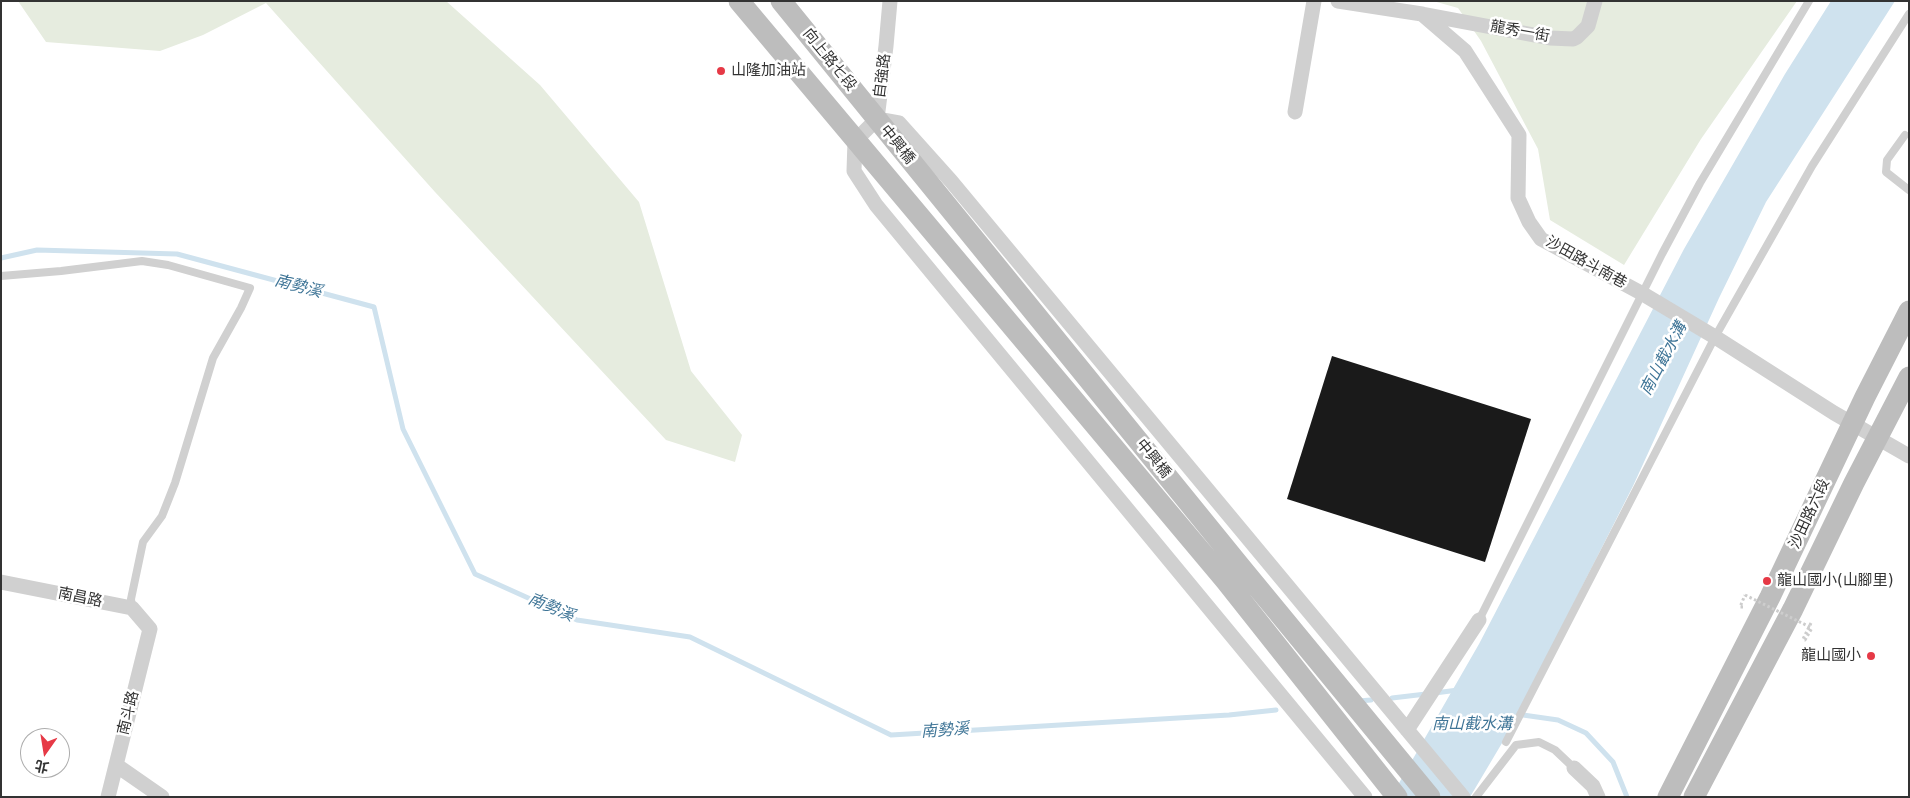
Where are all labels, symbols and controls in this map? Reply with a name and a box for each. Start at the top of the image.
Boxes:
street label: 龍秀一街 [1489,18,1551,46]
street label: 向上路七段 [798,25,860,95]
street label: 自強路 [871,53,895,99]
place label: 山隆加油站 [731,62,806,80]
marker: 山隆加油站 [715,65,727,77]
street label: 中興橋 [876,122,918,168]
street label: 沙田路斗南巷 [1542,233,1630,293]
water label: 南勢溪 [272,272,324,302]
water label: 南山截水溝 [1637,319,1691,399]
street label: 中興橋 [1132,436,1174,482]
street label: 沙田路六段 [1786,476,1834,552]
place label: 龍山國小(山腳里) [1777,572,1894,590]
marker: 龍山國小(山腳里) [1761,575,1773,587]
street label: 南昌路 [56,585,104,611]
water label: 南勢溪 [525,590,577,626]
place label: 龍山國小 [1801,647,1861,665]
marker: 龍山國小 [1865,650,1877,662]
street label: 南斗路 [115,689,143,737]
water label: 南山截水溝 [1432,715,1512,735]
water label: 南勢溪 [920,720,970,742]
north arrow [20,728,70,778]
text: 北 [33,757,50,776]

